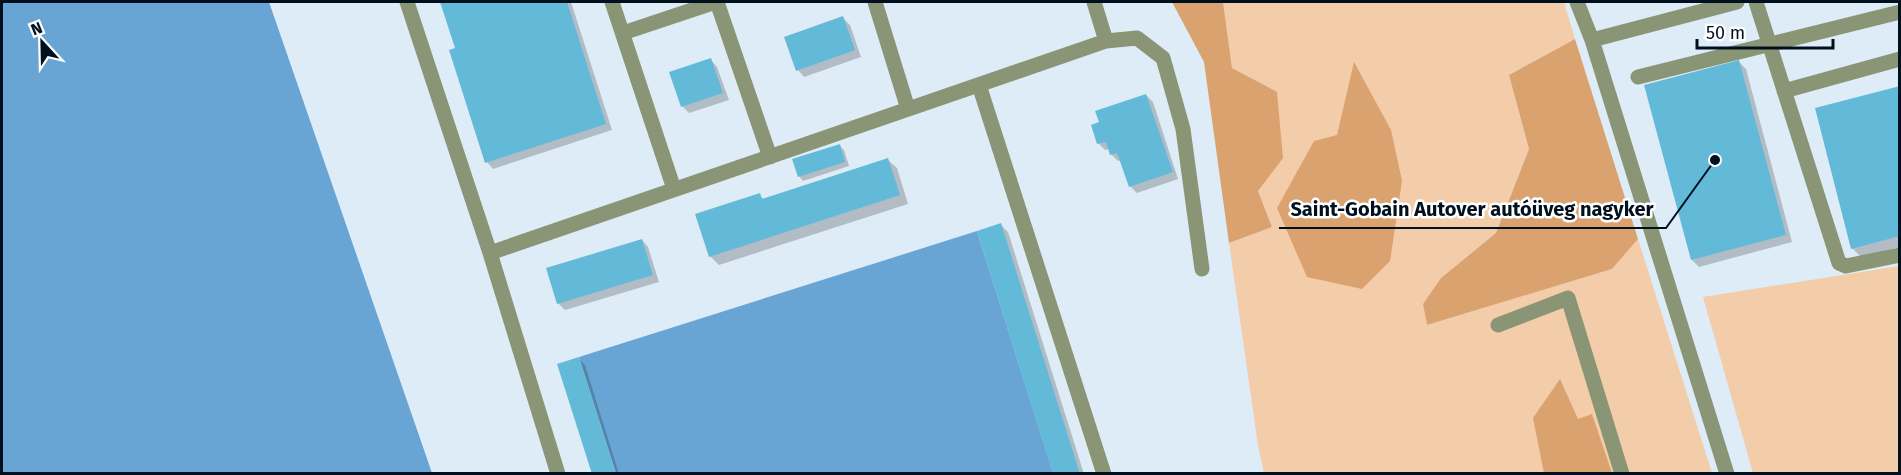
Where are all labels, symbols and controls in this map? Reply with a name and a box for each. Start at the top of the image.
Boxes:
north arrow [12,12,72,72]
scale bar [1697,12,1834,50]
text: N [28,18,45,39]
text: 50 m [1706,22,1745,44]
callout: Saint-Gobain Autover autóüveg nagyker [1279,190,1666,228]
text: Saint-Gobain Autover autóüveg nagyker [1290,197,1655,221]

